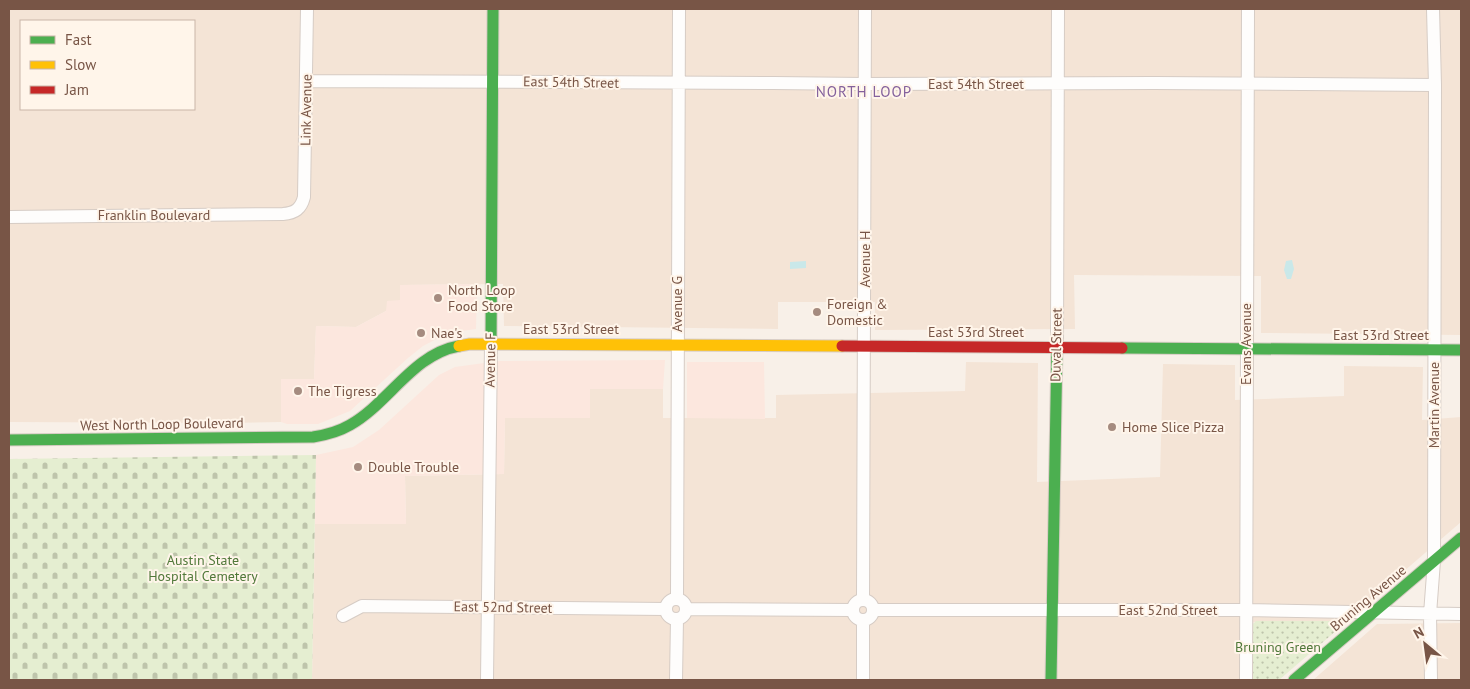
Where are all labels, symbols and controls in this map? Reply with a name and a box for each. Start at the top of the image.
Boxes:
legend [20,20,195,110]
text: Fast [65,30,92,49]
text: Slow [65,55,96,74]
street label: East 54th Street [523,72,619,92]
street label: Link Avenue [296,74,316,146]
street label: East 54th Street [928,75,1024,93]
text: Jam [64,80,89,99]
district label: NORTH LOOP [816,82,912,101]
street label: Franklin Boulevard [98,206,210,224]
street label: Avenue H [856,231,874,287]
street label: Avenue G [668,276,686,332]
place label: North Loop Food Store [448,281,515,315]
marker: North Loop Food Store [432,292,444,304]
place label: Foreign & Domestic [827,295,888,329]
street label: Evans Avenue [1237,303,1255,385]
marker: Foreign & Domestic [811,306,823,318]
street label: Duval Street [1046,308,1066,382]
street label: East 53rd Street [523,320,619,338]
street label: East 53rd Street [928,323,1024,341]
place label: Nae's [431,324,462,342]
street label: East 53rd Street [1333,326,1429,344]
marker: Nae's [415,327,427,339]
street label: Avenue F [481,332,499,388]
street label: Martin Avenue [1425,362,1443,448]
place label: The Tigress [308,382,377,400]
marker: The Tigress [292,385,304,397]
street label: West North Loop Boulevard [80,414,244,434]
place label: Home Slice Pizza [1122,418,1224,436]
marker: Home Slice Pizza [1106,421,1118,433]
place label: Double Trouble [368,458,459,476]
marker: Double Trouble [352,461,364,473]
park label: Austin State Hospital Cemetery [148,551,258,585]
street label: Bruning Avenue [1326,561,1410,635]
street label: East 52nd Street [453,597,553,617]
street label: East 52nd Street [1119,601,1218,619]
north arrow [1400,619,1450,669]
text: N [1410,623,1427,643]
park label: Bruning Green [1235,638,1321,656]

